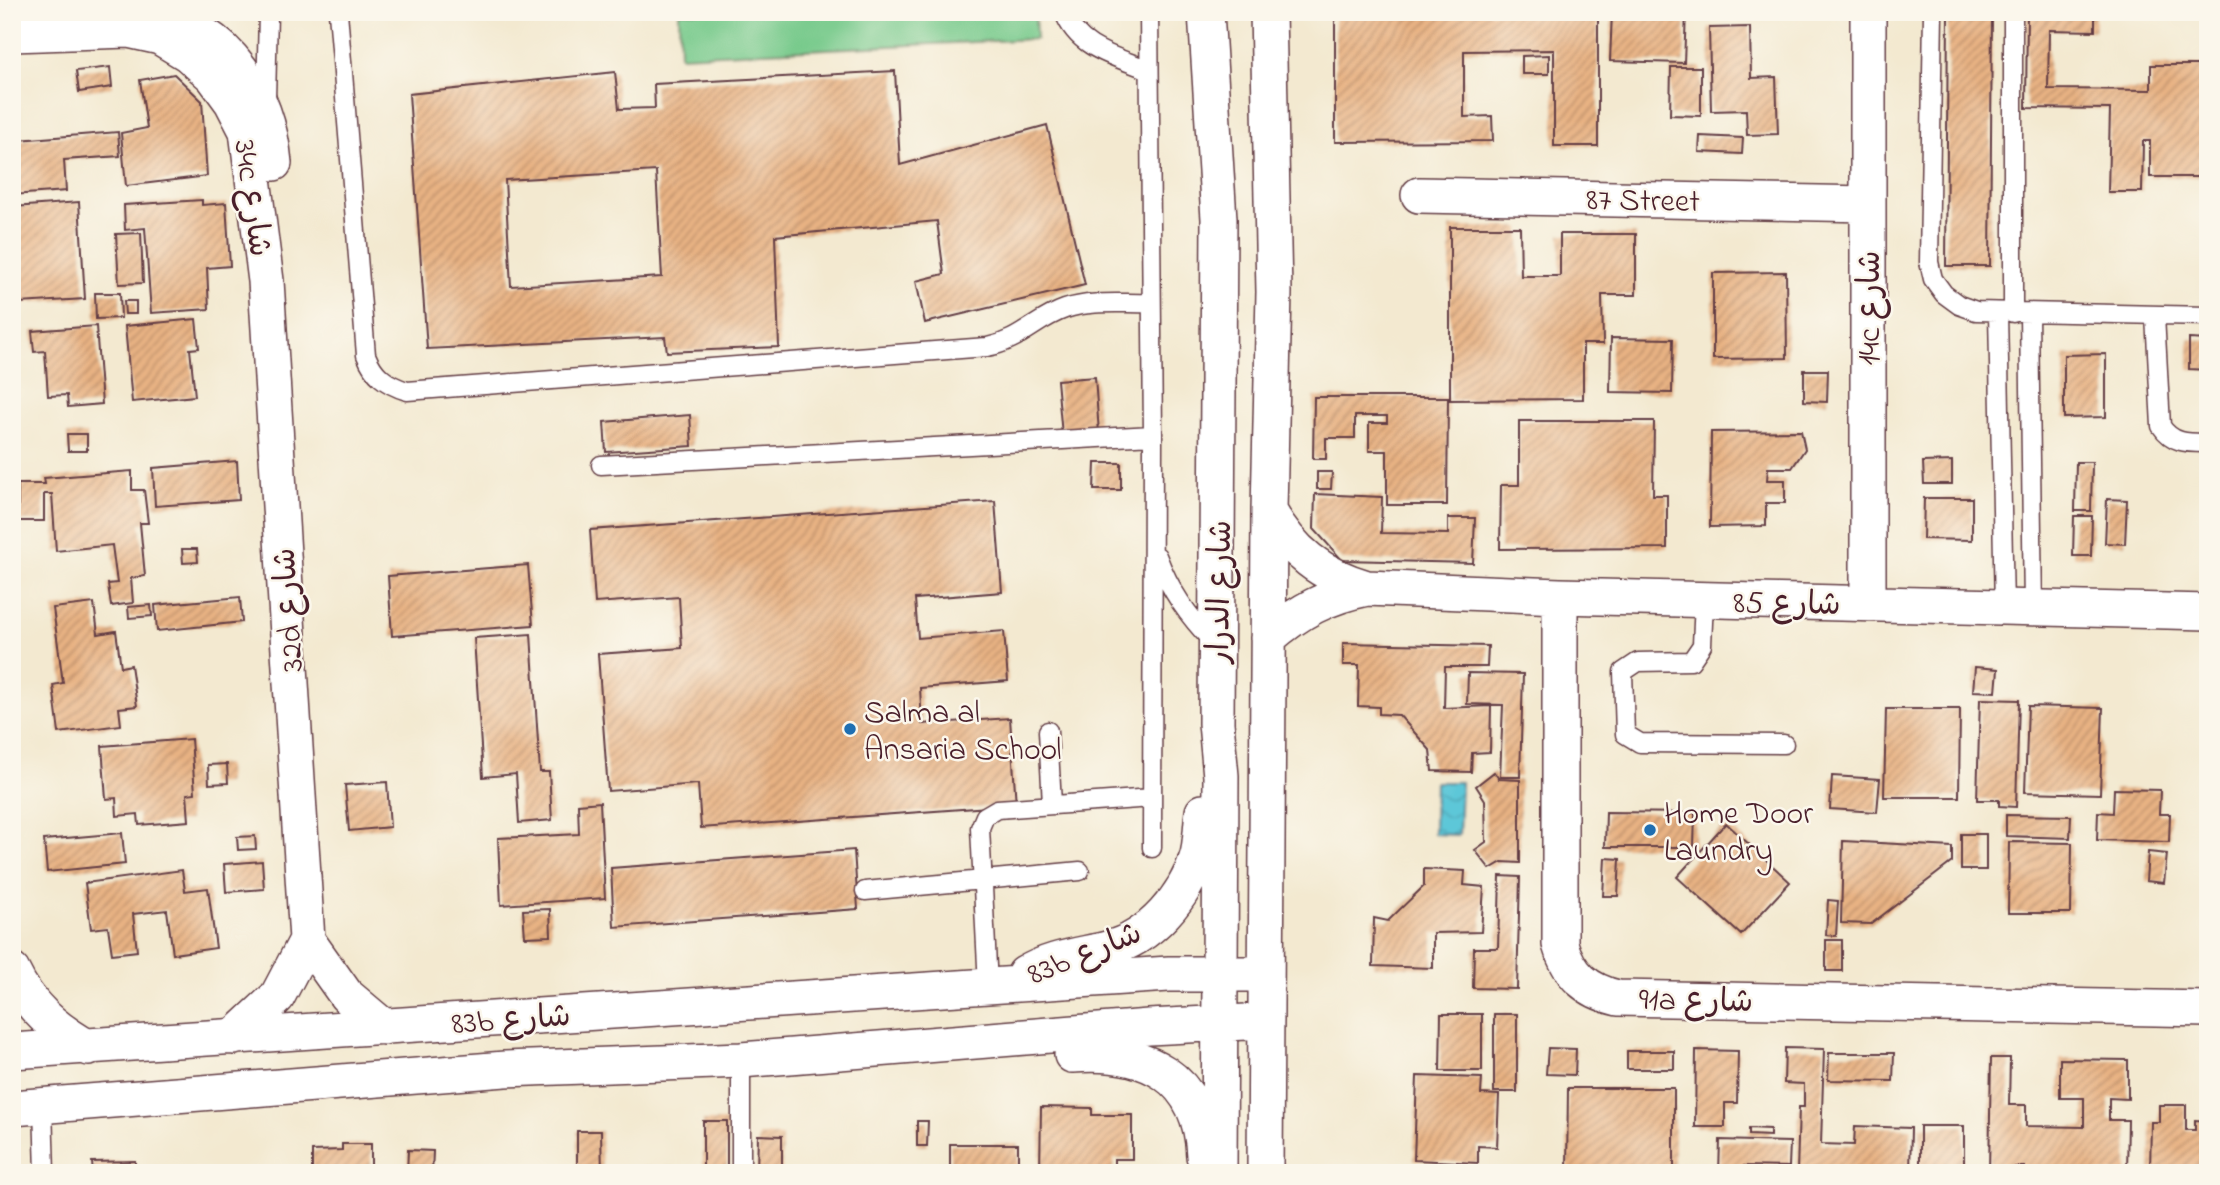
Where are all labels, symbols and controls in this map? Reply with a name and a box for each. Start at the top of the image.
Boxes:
street label: 34c شارع [219,137,282,260]
street label: 87 Street [1586,178,1700,227]
street label: 14c شارع [1848,251,1895,365]
street label: شارع الدرار [1197,520,1246,665]
street label: 32d شارع [263,546,318,673]
street label: شارع 85 [1733,581,1841,630]
place label: Salma al Ansaria School [864,691,1062,775]
marker: Salma al Ansaria School [842,721,858,737]
place label: Home Door Laundry [1664,792,1813,876]
marker: Home Door Laundry [1642,822,1658,838]
street label: 83b شارع [1021,911,1149,999]
street label: 91a شارع [1638,978,1754,1027]
street label: 83b شارع [450,994,572,1049]

